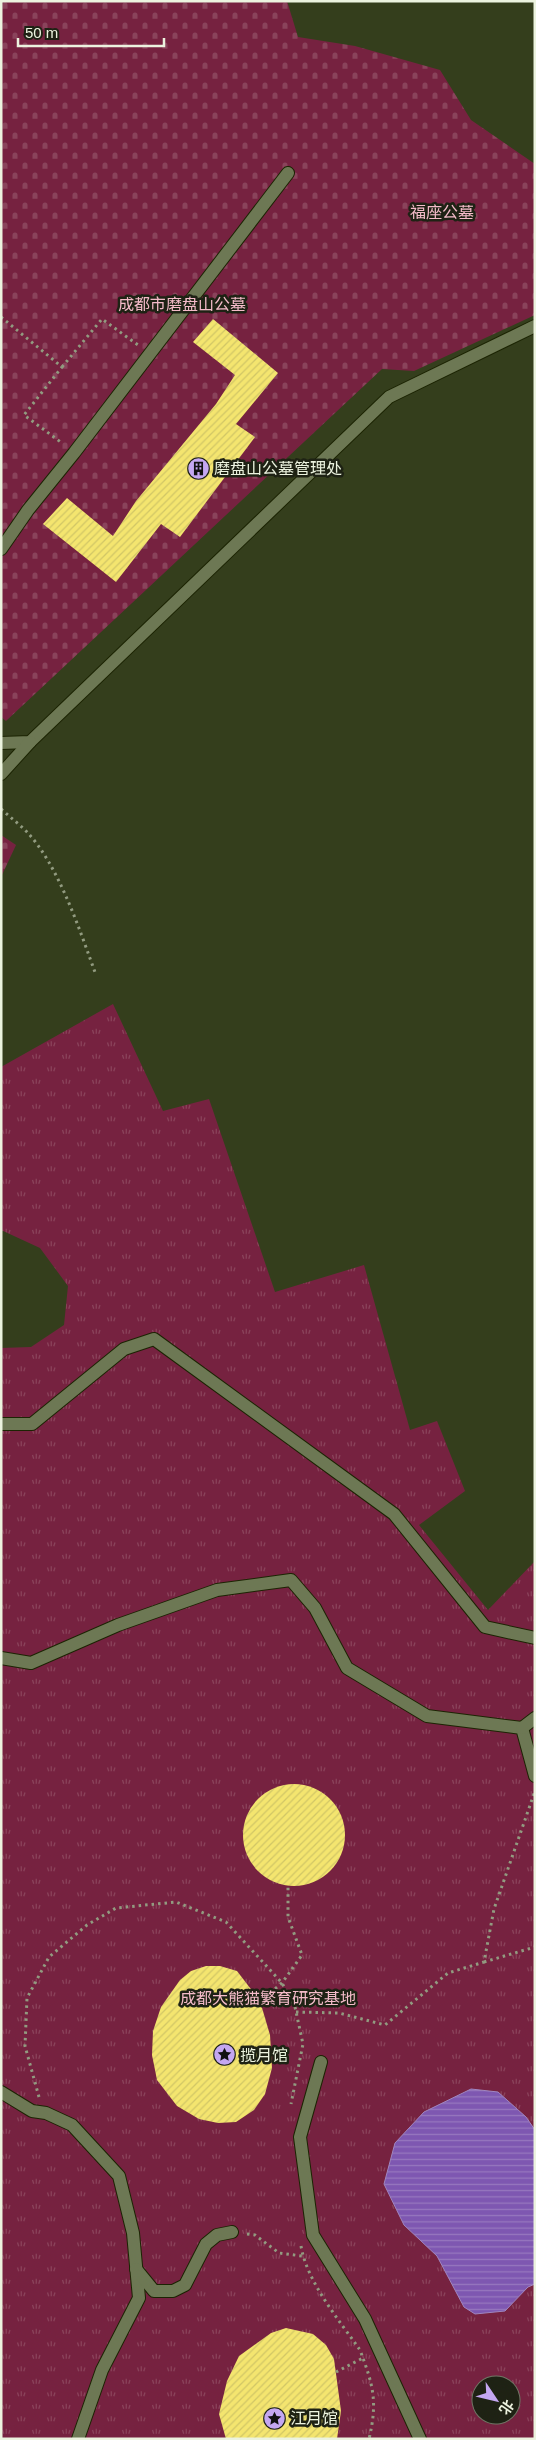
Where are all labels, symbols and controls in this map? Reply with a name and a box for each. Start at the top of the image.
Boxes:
scale bar [18,15,164,47]
text: 50 m [25,24,58,41]
park label: 福座公墓 [410,204,474,221]
park label: 成都市磨盘山公墓 [118,296,246,313]
building icon: 磨盘山公墓管理处 [186,456,210,480]
place label: 磨盘山公墓管理处 [214,460,342,477]
park label: 成都大熊猫繁育研究基地 [180,1990,356,2007]
place icon: 揽月馆 [212,2043,236,2067]
place label: 揽月馆 [240,2047,288,2064]
north arrow [471,2375,521,2425]
text: 北 [496,2397,517,2418]
place icon: 江月馆 [262,2406,286,2430]
place label: 江月馆 [290,2410,338,2427]

